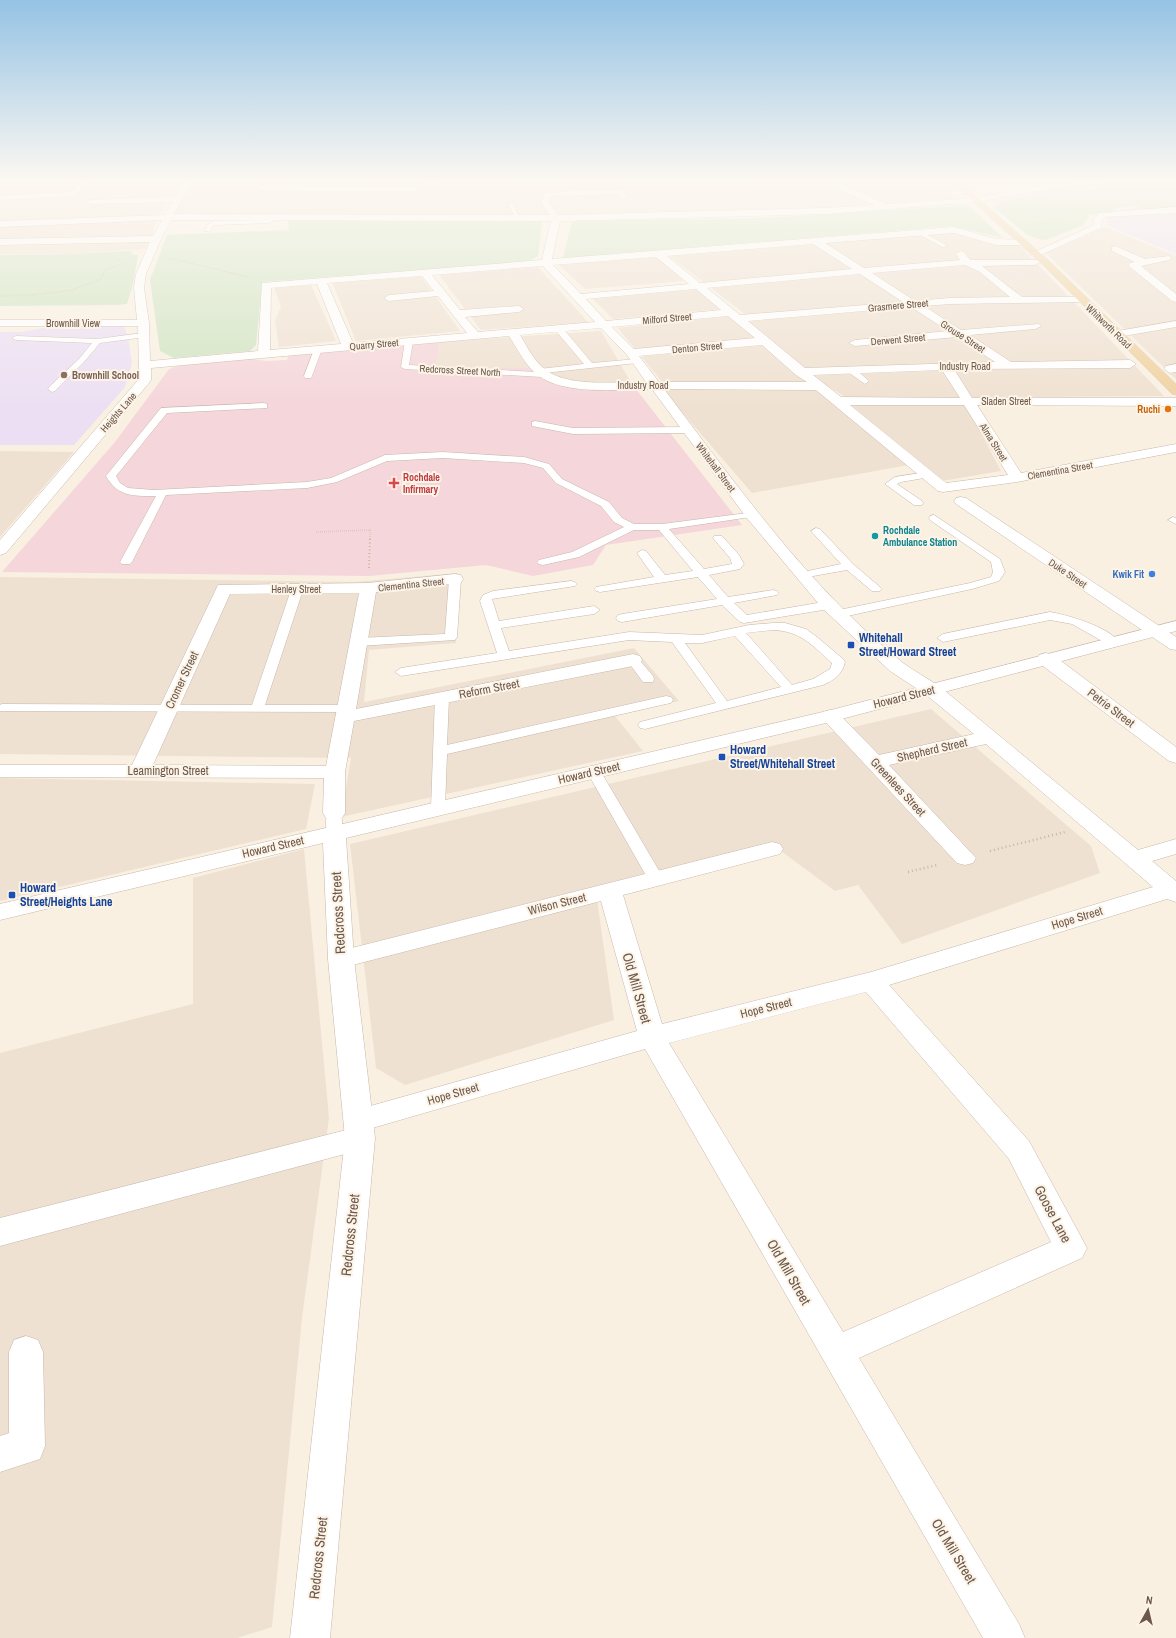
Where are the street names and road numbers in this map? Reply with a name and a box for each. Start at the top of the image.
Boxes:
street label: Grasmere Street [867,296,930,315]
street label: Whitworth Road [1083,301,1134,351]
street label: Milford Street [642,310,693,327]
street label: Brownhill View [46,317,100,330]
street label: Grouse Street [938,317,988,356]
street label: Derwent Street [870,331,927,348]
street label: Quarry Street [349,336,400,353]
street label: Denton Street [671,339,724,356]
street label: Industry Road [939,360,991,373]
street label: Redcross Street North [419,362,501,379]
street label: Industry Road [617,379,669,392]
street label: Heights Lane [97,389,140,435]
street label: Sladen Street [981,395,1032,408]
street label: Alma Street [976,420,1011,464]
street label: Whitehall Street [693,440,739,495]
street label: Clementina Street [1026,458,1094,483]
street label: Duke Street [1046,556,1090,591]
street label: Clementina Street [378,575,445,594]
street label: Henley Street [271,583,322,596]
street label: Cromer Street [162,648,202,711]
street label: Reform Street [457,675,521,703]
street label: Howard Street [872,682,937,712]
street label: Petrie Street [1084,685,1138,731]
street label: Shepherd Street [895,734,969,766]
street label: Greenlees Street [867,754,929,820]
street label: Howard Street [557,758,622,788]
street label: Leamington Street [128,763,209,779]
street label: Howard Street [241,832,306,862]
street label: Redcross Street [327,871,349,955]
street label: Wilson Street [526,889,588,919]
street label: Hope Street [1050,903,1105,933]
street label: Old Mill Street [618,951,656,1025]
street label: Hope Street [739,994,794,1022]
street label: Hope Street [426,1079,481,1109]
street label: Goose Lane [1030,1182,1076,1246]
street label: Redcross Street [337,1193,363,1277]
street label: Old Mill Street [763,1236,815,1308]
street label: Old Mill Street [928,1515,980,1587]
street label: Redcross Street [305,1516,331,1600]

